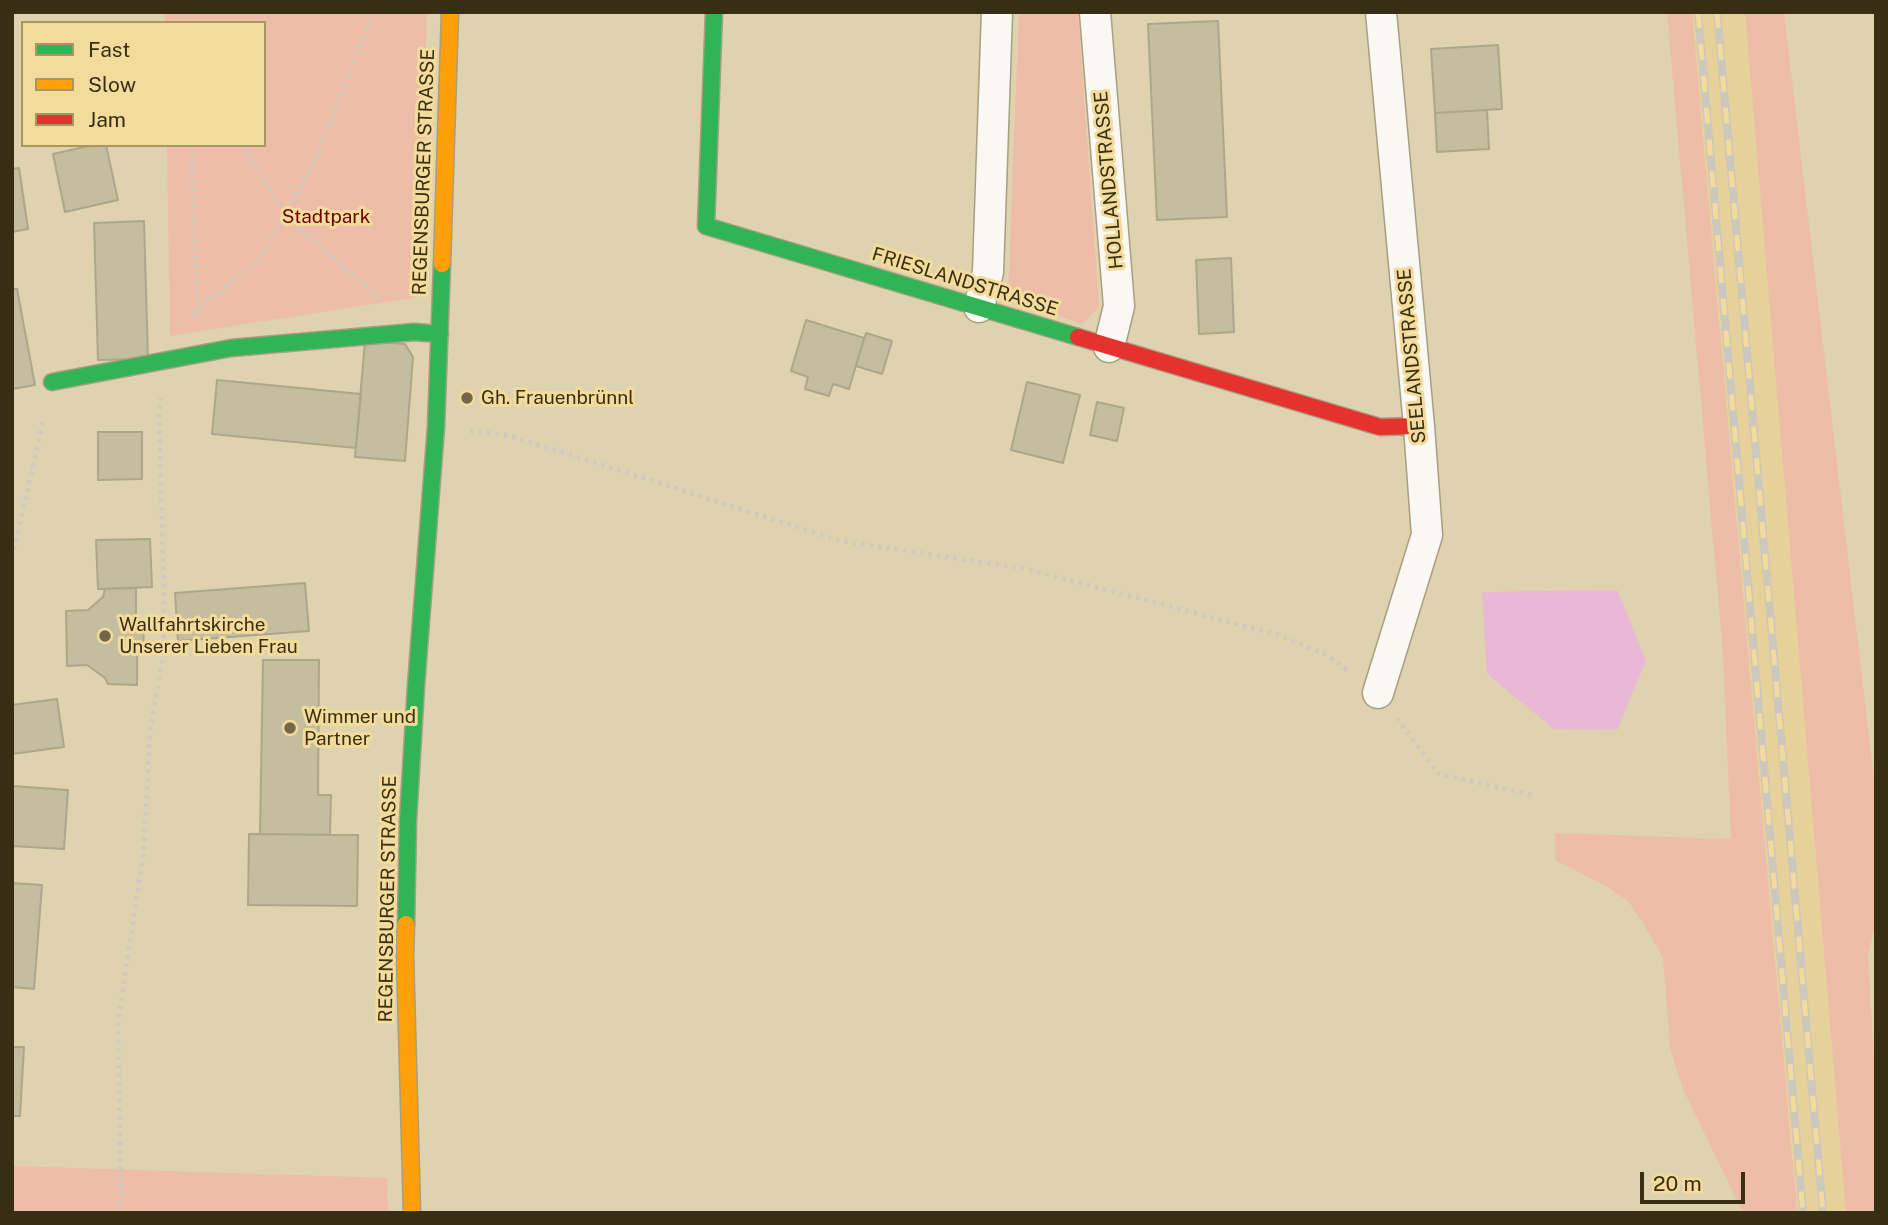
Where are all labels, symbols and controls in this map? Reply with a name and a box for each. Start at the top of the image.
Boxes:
legend [21,21,266,147]
text: Fast [88,37,130,62]
street label: REGENSBURGER STRASSE [408,48,440,296]
text: Slow [88,72,136,97]
street label: HOLLANDSTRASSE [1090,90,1128,270]
text: Jam [88,107,126,132]
park label: Stadtpark [282,206,370,228]
street label: FRIESLANDSTRASSE [869,243,1061,321]
street label: SEELANDSTRASSE [1393,267,1431,445]
place label: Gh. Frauenbrünnl [481,387,634,409]
marker: Gh. Frauenbrünnl [459,390,475,406]
place label: Wallfahrtskirche Unserer Lieben Frau [119,614,298,658]
marker: Wallfahrtskirche Unserer Lieben Frau [97,628,113,644]
place label: Wimmer und Partner [304,706,416,750]
marker: Wimmer und Partner [282,720,298,736]
street label: REGENSBURGER STRASSE [374,776,402,1022]
scale bar [1643,1158,1748,1202]
text: 20 m [1653,1171,1702,1196]

